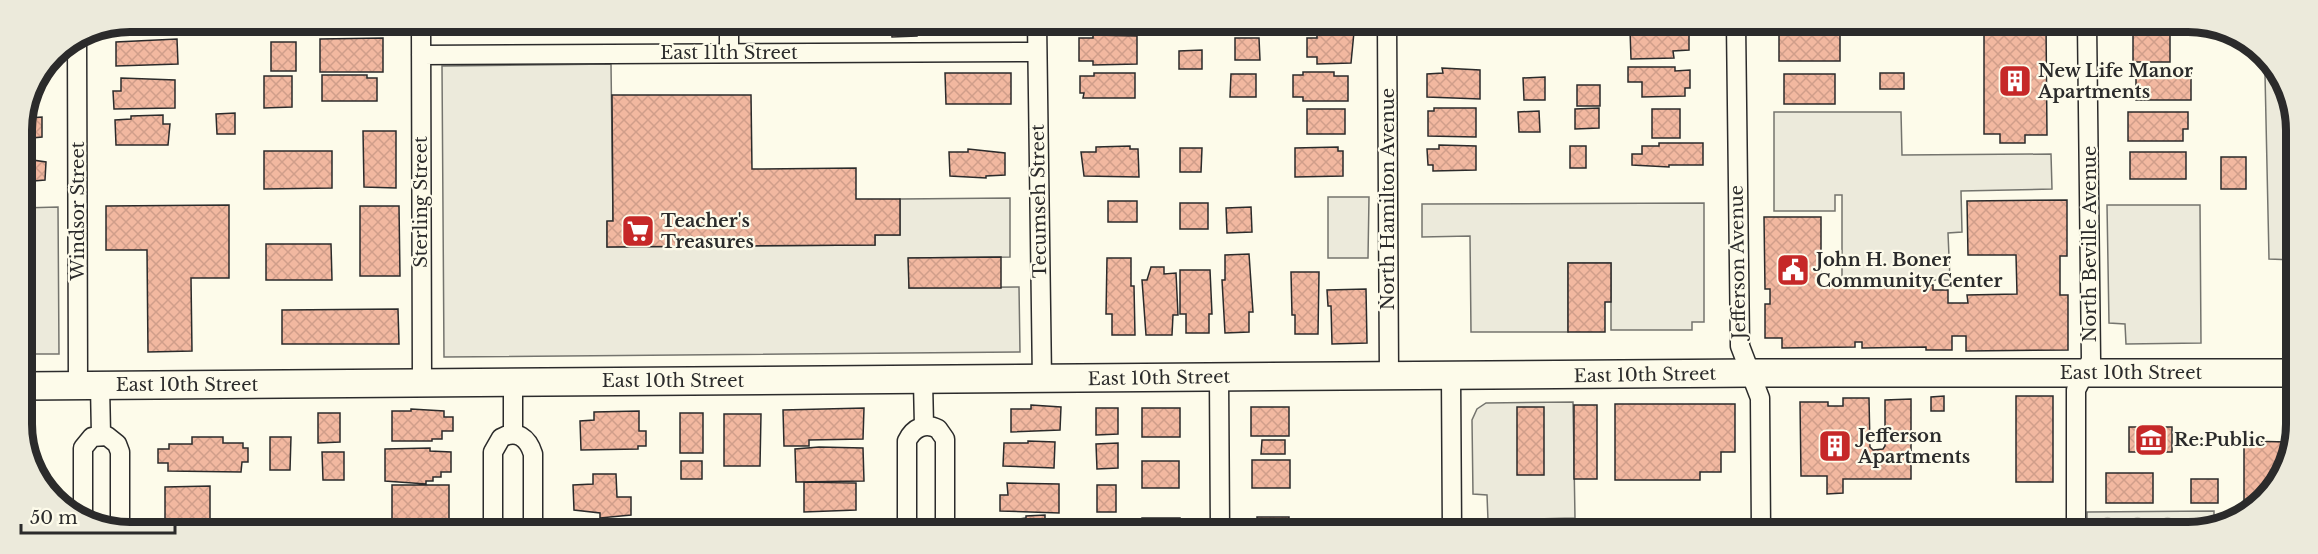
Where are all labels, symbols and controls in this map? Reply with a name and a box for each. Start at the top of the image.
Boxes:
street label: East 11th Street [660,42,798,64]
place label: New Life Manor Apartments [2037,60,2193,103]
building icon: New Life Manor Apartments [1997,63,2033,99]
street label: North Hamilton Avenue [1377,88,1399,310]
street label: Tecumseh Street [1027,124,1051,278]
street label: Sterling Street [410,136,432,268]
street label: Windsor Street [67,141,89,282]
street label: North Beville Avenue [2079,146,2101,342]
street label: Jefferson Avenue [1726,185,1750,341]
place label: Teacher's Treasures [661,210,754,253]
supermarket icon: Teacher's Treasures [620,213,656,249]
place label: John H. Boner Community Center [1812,249,2002,292]
public building icon: John H. Boner Community Center [1775,252,1811,288]
street label: East 10th Street [2060,362,2202,384]
street label: East 10th Street [1574,363,1717,387]
street label: East 10th Street [1088,366,1231,390]
street label: East 10th Street [602,370,744,392]
street label: East 10th Street [116,374,258,396]
museum icon: Re:Public [2133,422,2169,458]
place label: Jefferson Apartments [1854,425,1970,468]
building icon: Jefferson Apartments [1817,428,1853,464]
place label: Re:Public [2174,429,2265,451]
scale bar [21,497,176,535]
text: 50 m [30,507,78,529]

